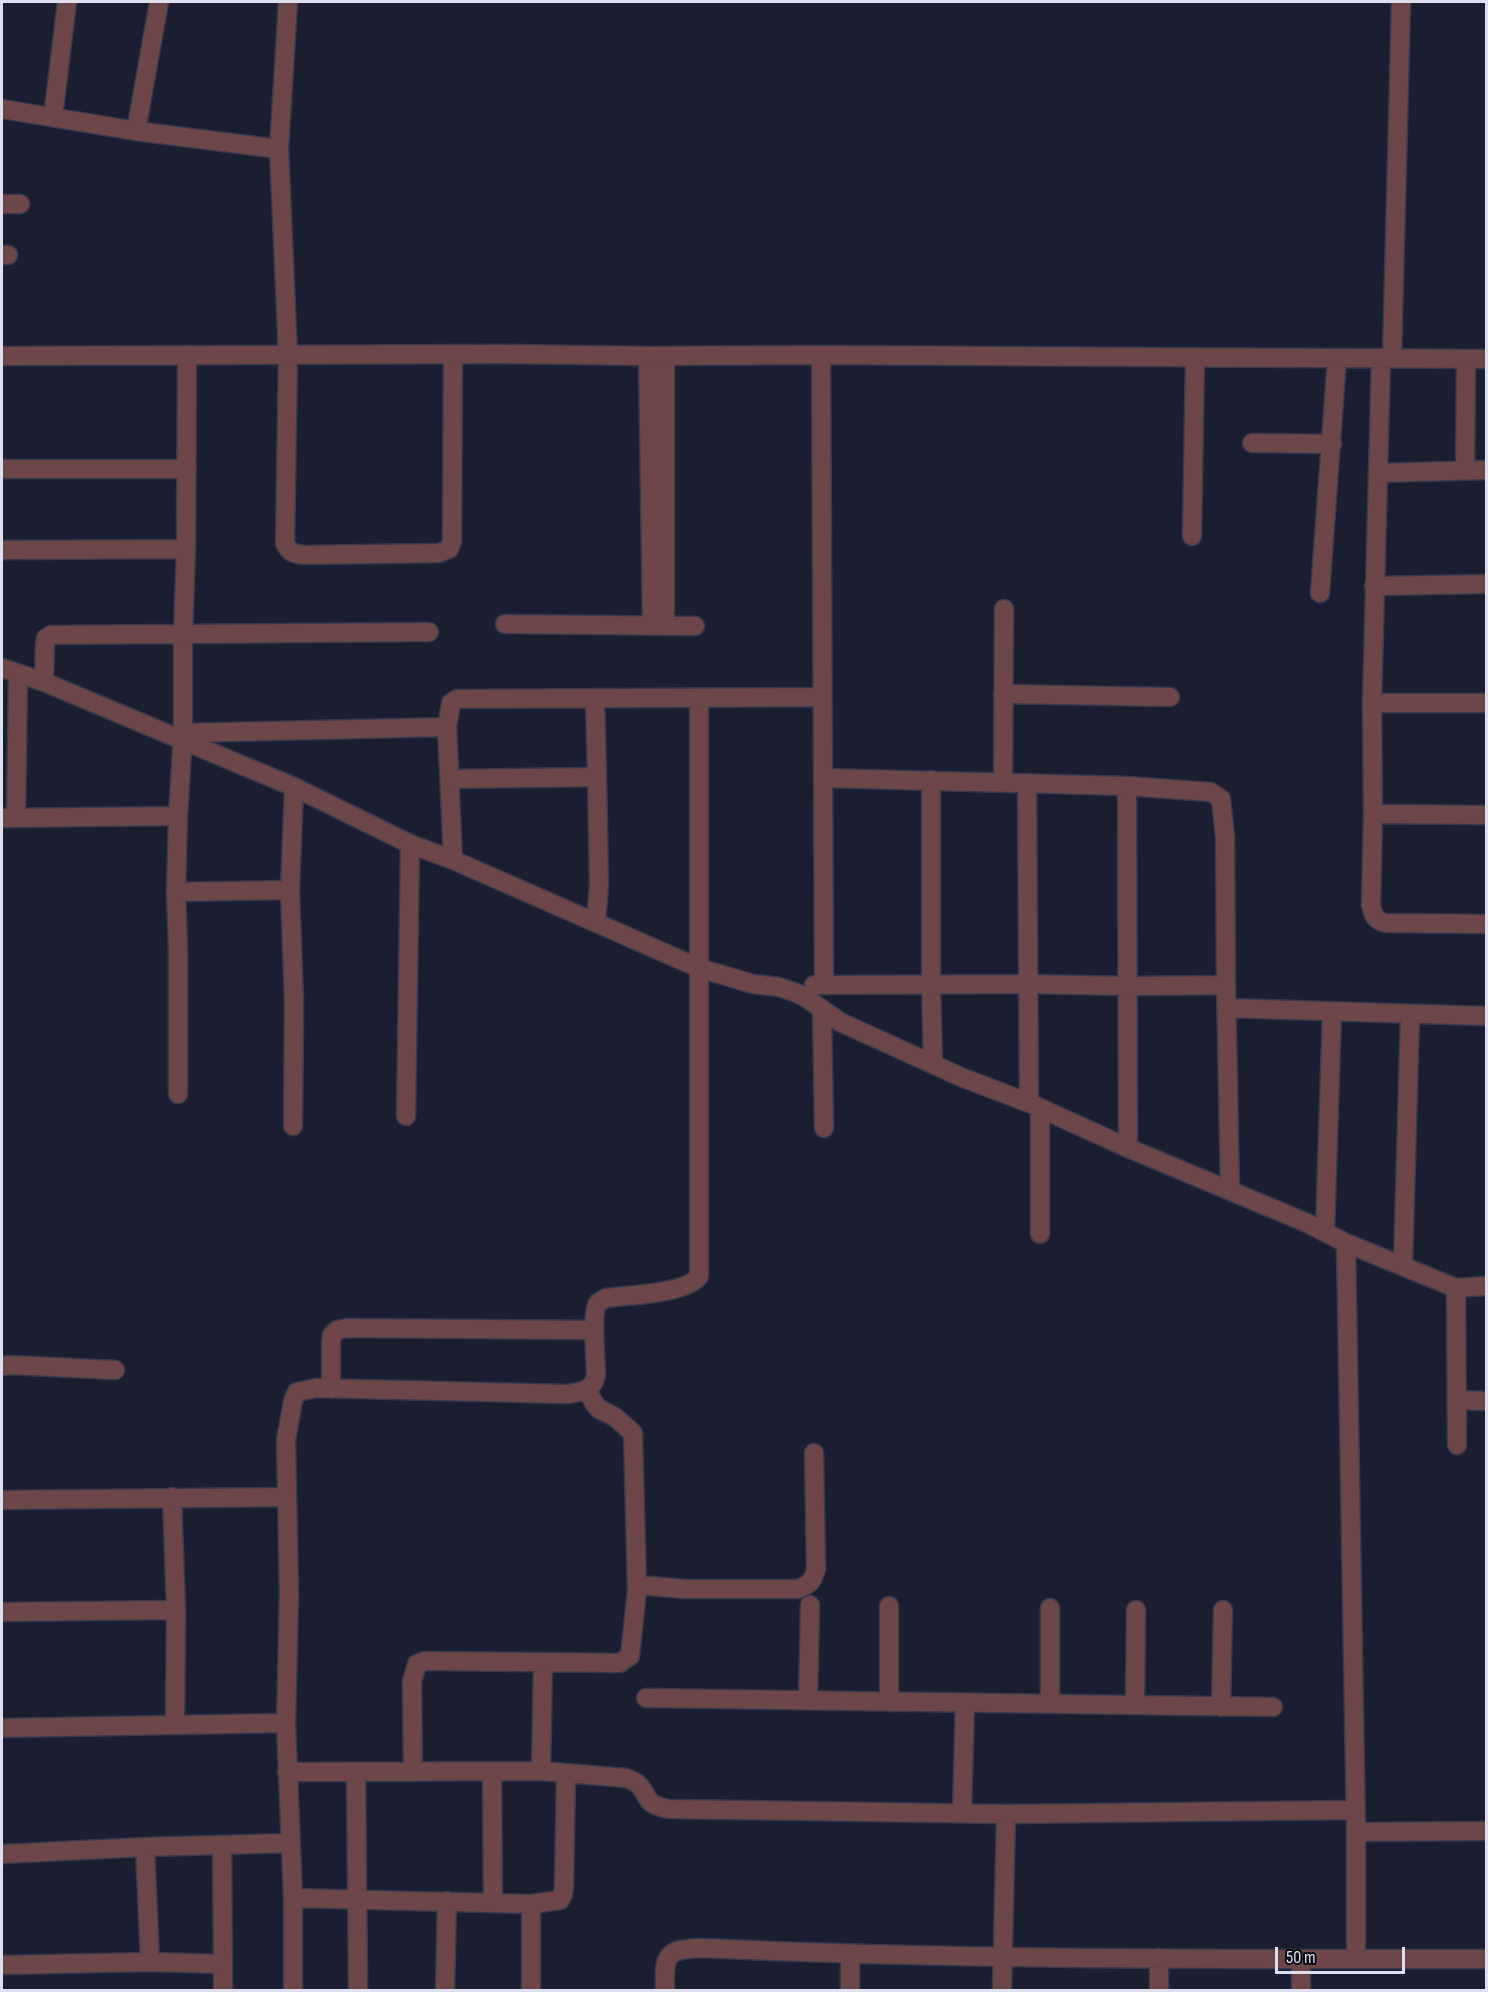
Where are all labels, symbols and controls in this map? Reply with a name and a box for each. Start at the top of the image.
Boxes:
scale bar [1278,1935,1408,1973]
text: 50 m [1286,1947,1316,1968]

